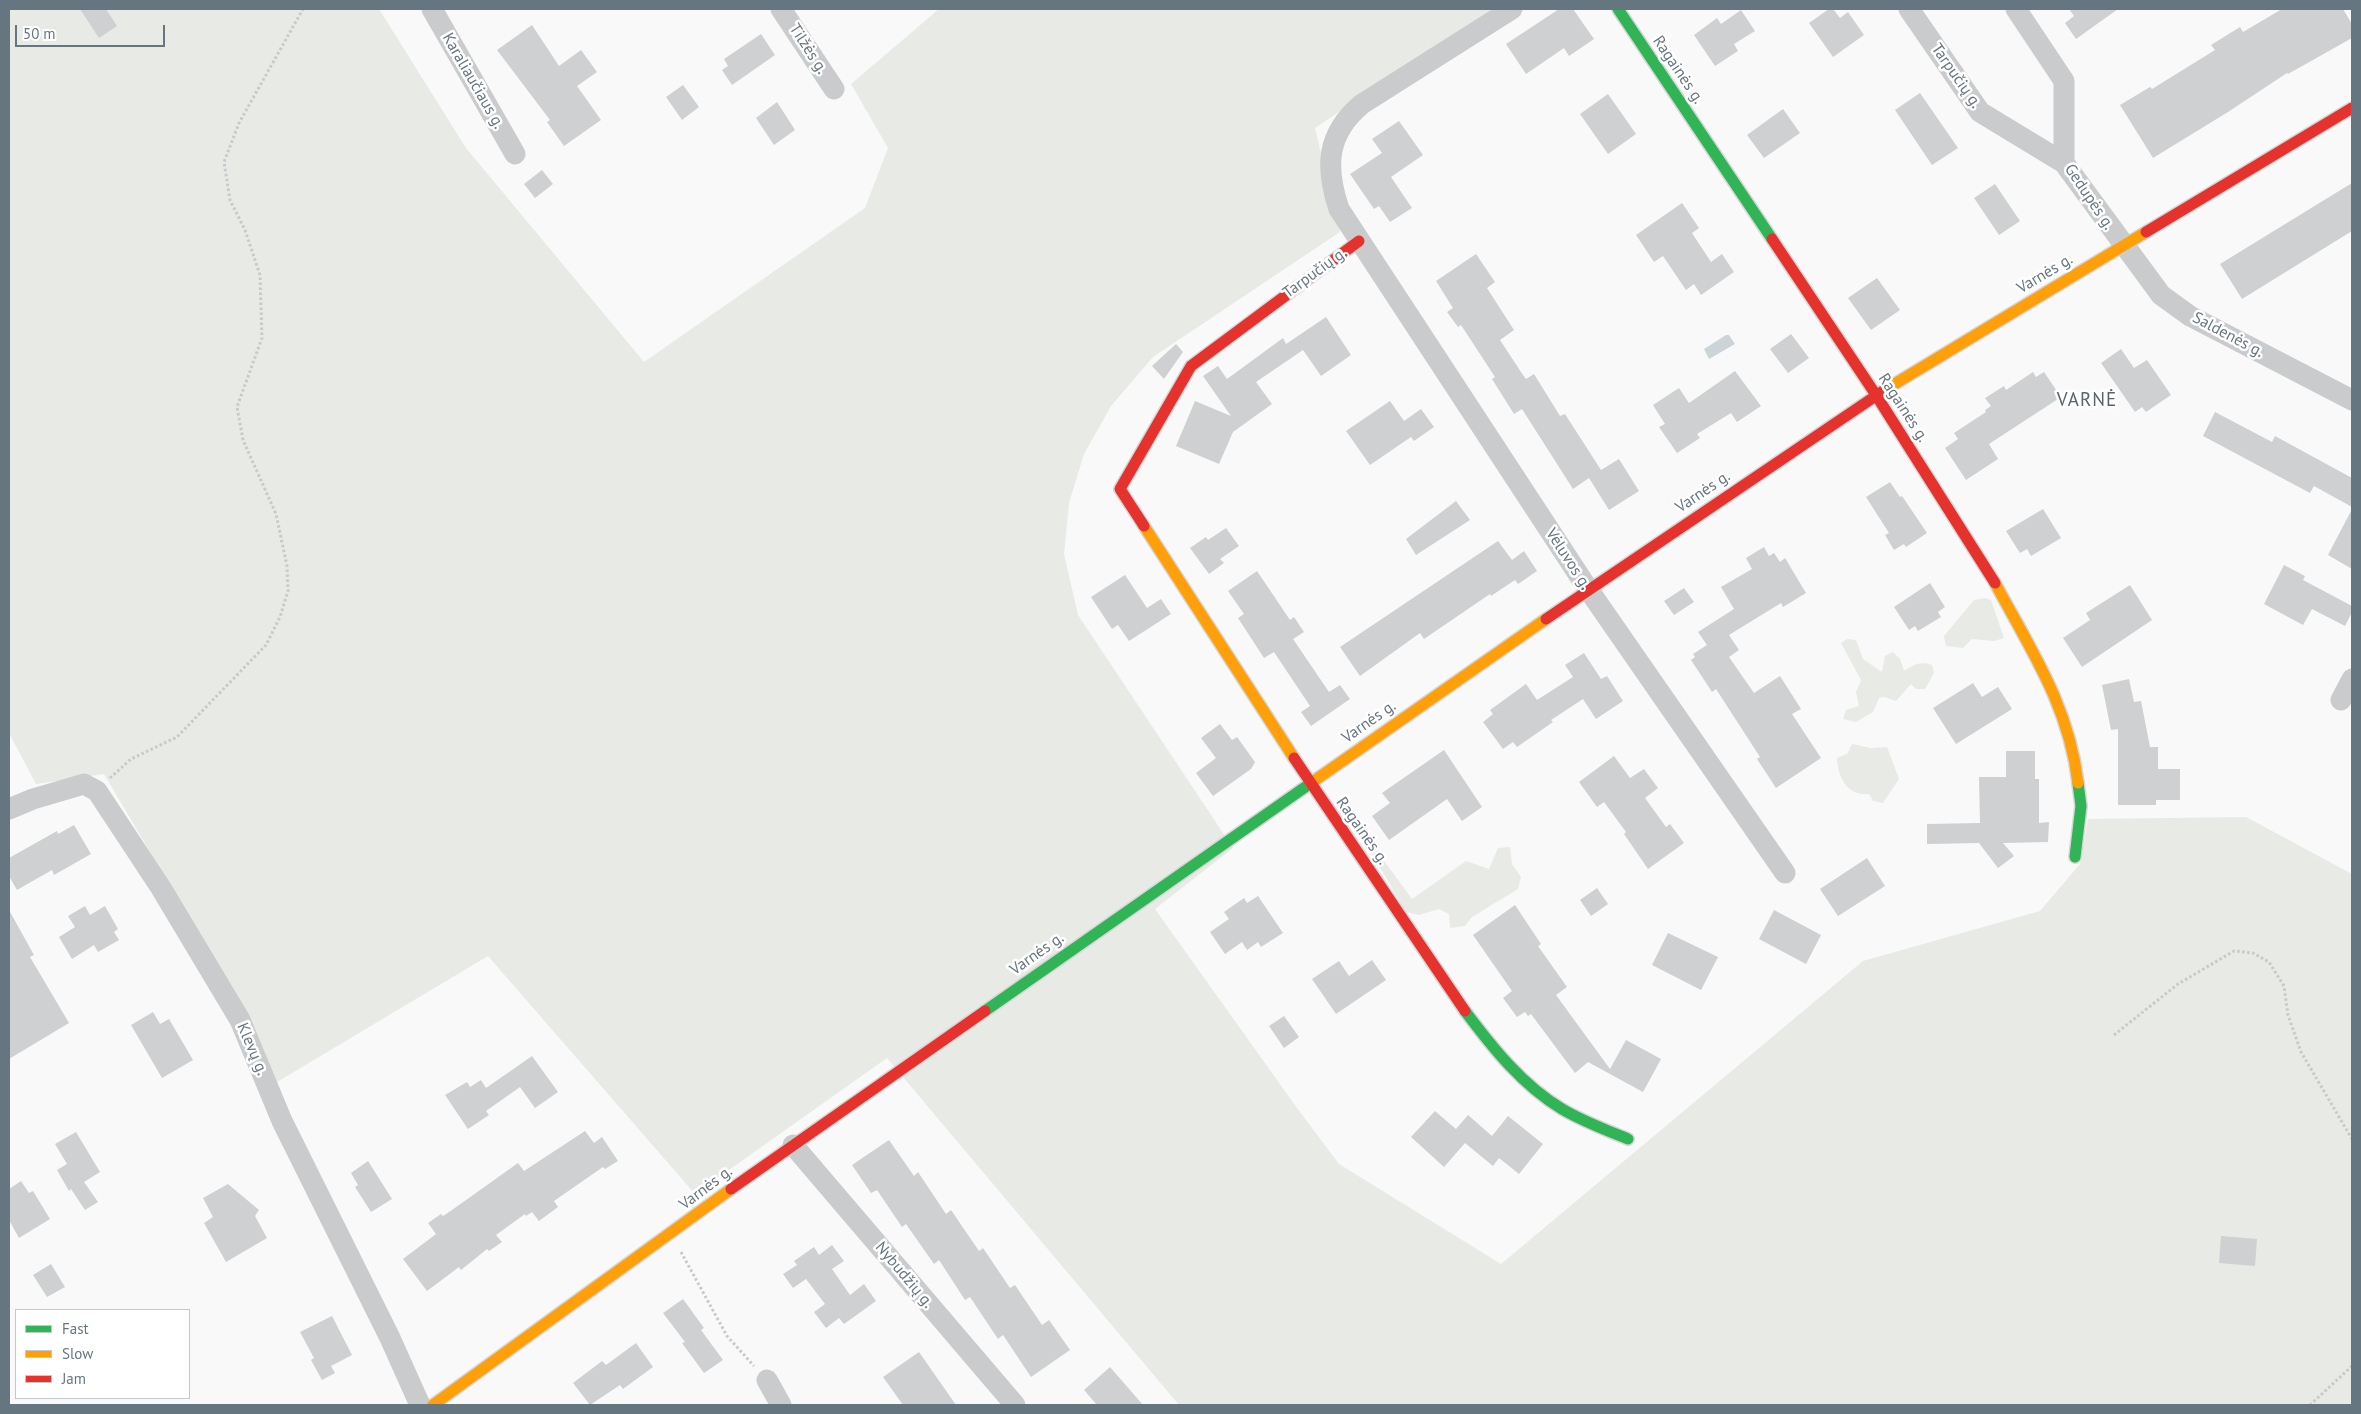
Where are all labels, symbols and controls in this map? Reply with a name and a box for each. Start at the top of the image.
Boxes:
scale bar [18,15,168,47]
street label: Tilžės g. [785,20,831,78]
text: 50 m [23,24,56,43]
street label: Karaliaučiaus g. [438,30,508,132]
street label: Ragainės g. [1648,32,1708,108]
street label: Tarpučių g. [1927,40,1985,112]
street label: Gedupės g. [2060,161,2118,233]
street label: Tarpučių g. [1279,243,1351,303]
street label: Varnės g. [2014,250,2076,298]
street label: Saldenės g. [2189,308,2267,362]
street label: Ragainės g. [1874,370,1932,446]
district label: VARNĖ [2056,390,2118,412]
street label: Varnės g. [1672,467,1734,517]
street label: Vėluvos g. [1541,525,1595,593]
street label: Varnės g. [1338,696,1400,748]
street label: Ragainės g. [1332,794,1392,868]
street label: Varnės g. [1006,928,1068,980]
street label: Klevų g. [232,1020,272,1078]
street label: Varnės g. [676,1162,736,1214]
street label: Nybudžių g. [871,1238,937,1312]
legend [15,1309,190,1399]
text: Fast [62,1319,89,1338]
text: Slow [62,1344,93,1363]
text: Jam [62,1369,86,1388]

